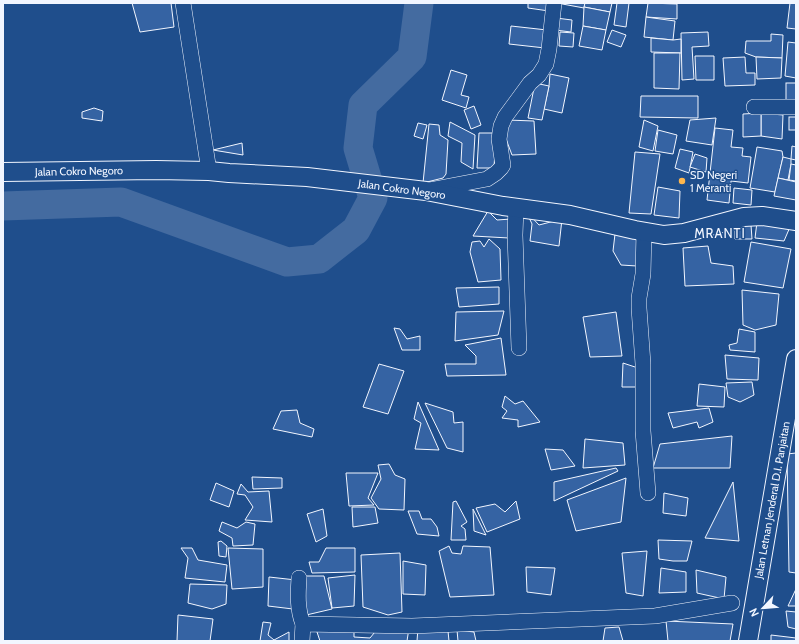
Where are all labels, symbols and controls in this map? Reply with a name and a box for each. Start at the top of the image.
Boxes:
street label: Jalan Cokro Negoro [34,163,123,179]
place label: SD Negeri 1 Meranti [690,168,737,195]
street label: Jalan Cokro Negoro [356,176,447,202]
marker: SD Negeri 1 Meranti [677,176,687,186]
district label: MRANTI [694,225,746,241]
street label: Jalan Letnan Jenderal D.I. Panjaitan [751,420,793,581]
north arrow [743,588,783,628]
text: N [746,606,762,619]

